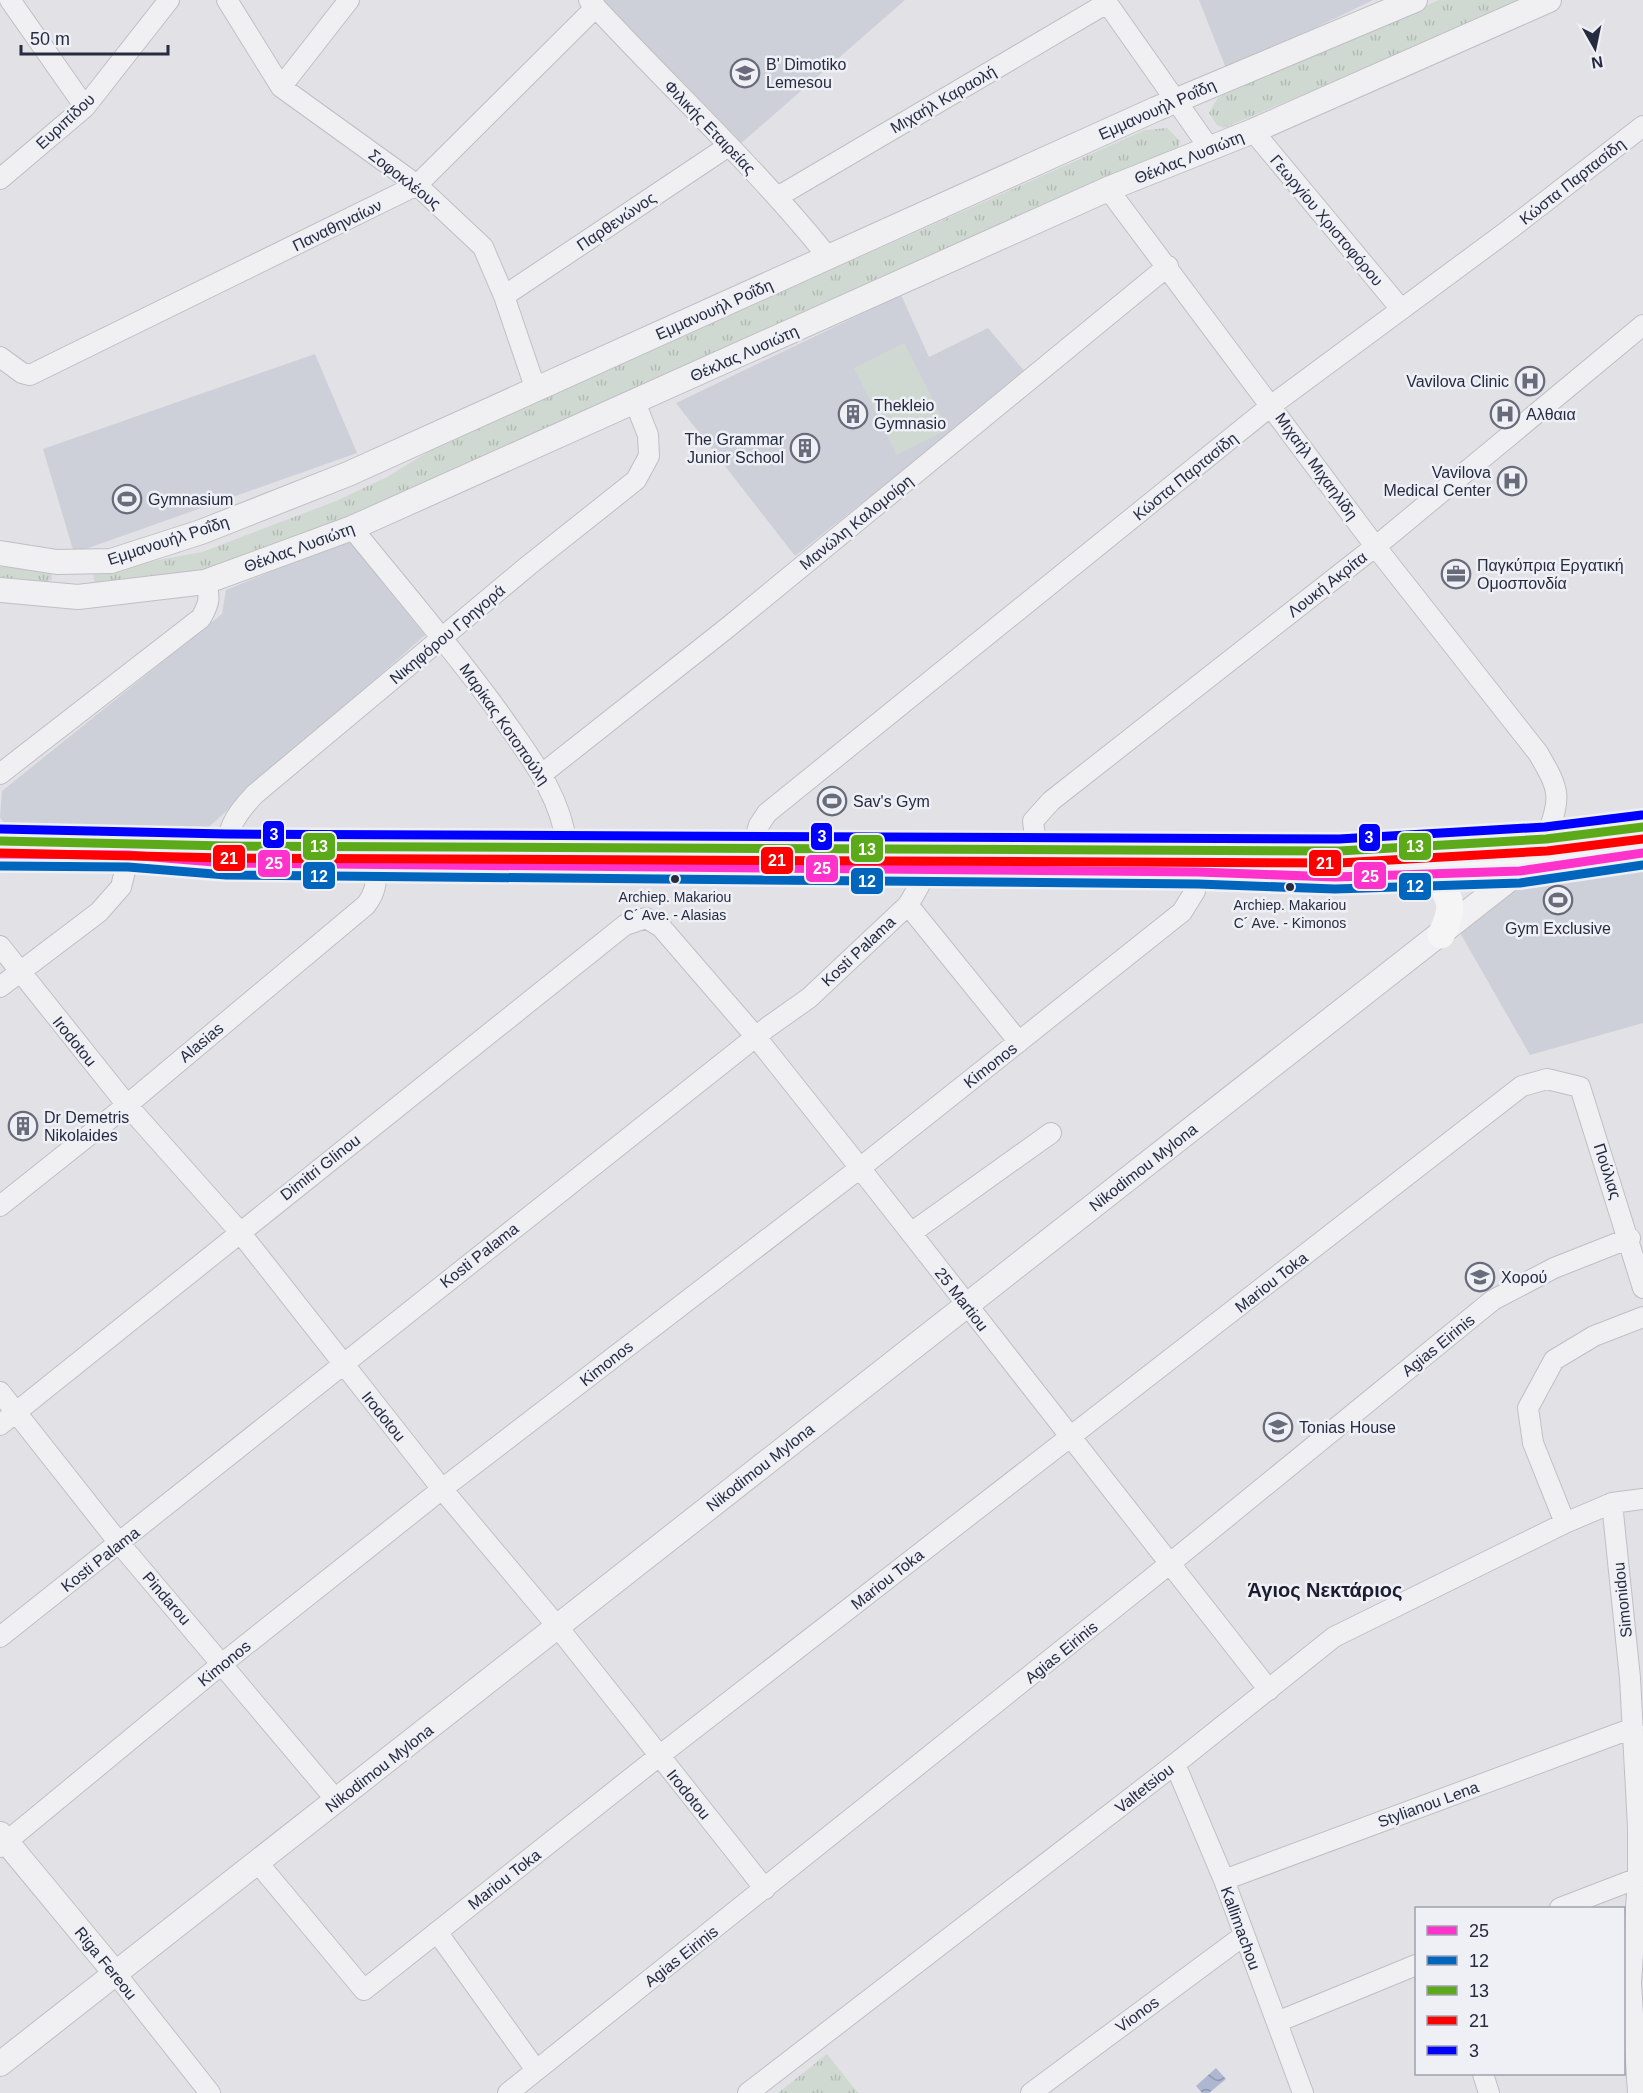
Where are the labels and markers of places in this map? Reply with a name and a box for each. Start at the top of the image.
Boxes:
place label: B' Dimotiko Lemesou [766,56,847,91]
school or university icon: B' Dimotiko Lemesou [729,57,761,89]
hospital icon: Vavilova Clinic [1514,365,1546,397]
place label: Vavilova Clinic [1406,373,1509,390]
place label: Thekleio Gymnasio [874,397,946,432]
building icon: Thekleio Gymnasio [837,398,869,430]
hospital icon: Αλθαια [1489,398,1521,430]
place label: Αλθαια [1526,406,1576,423]
place label: The Grammar Junior School [684,431,785,466]
building icon: The Grammar Junior School [789,432,821,464]
place label: Vavilova Medical Center [1383,464,1492,499]
hospital icon: Vavilova Medical Center [1496,465,1528,497]
sports icon: Gymnasium [111,483,143,515]
place label: Gymnasium [148,491,233,508]
place label: Παγκύπρια Εργατική Ομοσπονδία [1477,557,1624,592]
office icon: Παγκύπρια Εργατική Ομοσπονδία [1440,558,1472,590]
sports icon: Sav's Gym [816,785,848,817]
place label: Sav's Gym [853,793,930,810]
marker: Archiep. Makariou C´ Ave. - Alasias [669,873,681,885]
marker: Archiep. Makariou C´ Ave. - Kimonos [1284,881,1296,893]
sports icon: Gym Exclusive [1542,884,1574,916]
place label: Archiep. Makariou C´ Ave. - Alasias [619,889,731,923]
place label: Archiep. Makariou C´ Ave. - Kimonos [1234,897,1346,931]
place label: Gym Exclusive [1505,920,1611,937]
place label: Dr Demetris Nikolaides [44,1109,129,1144]
building icon: Dr Demetris Nikolaides [7,1110,39,1142]
school or university icon: Χορού [1464,1261,1496,1293]
place label: Χορού [1501,1269,1547,1286]
school or university icon: Tonias House [1262,1411,1294,1443]
place label: Tonias House [1299,1419,1396,1436]

